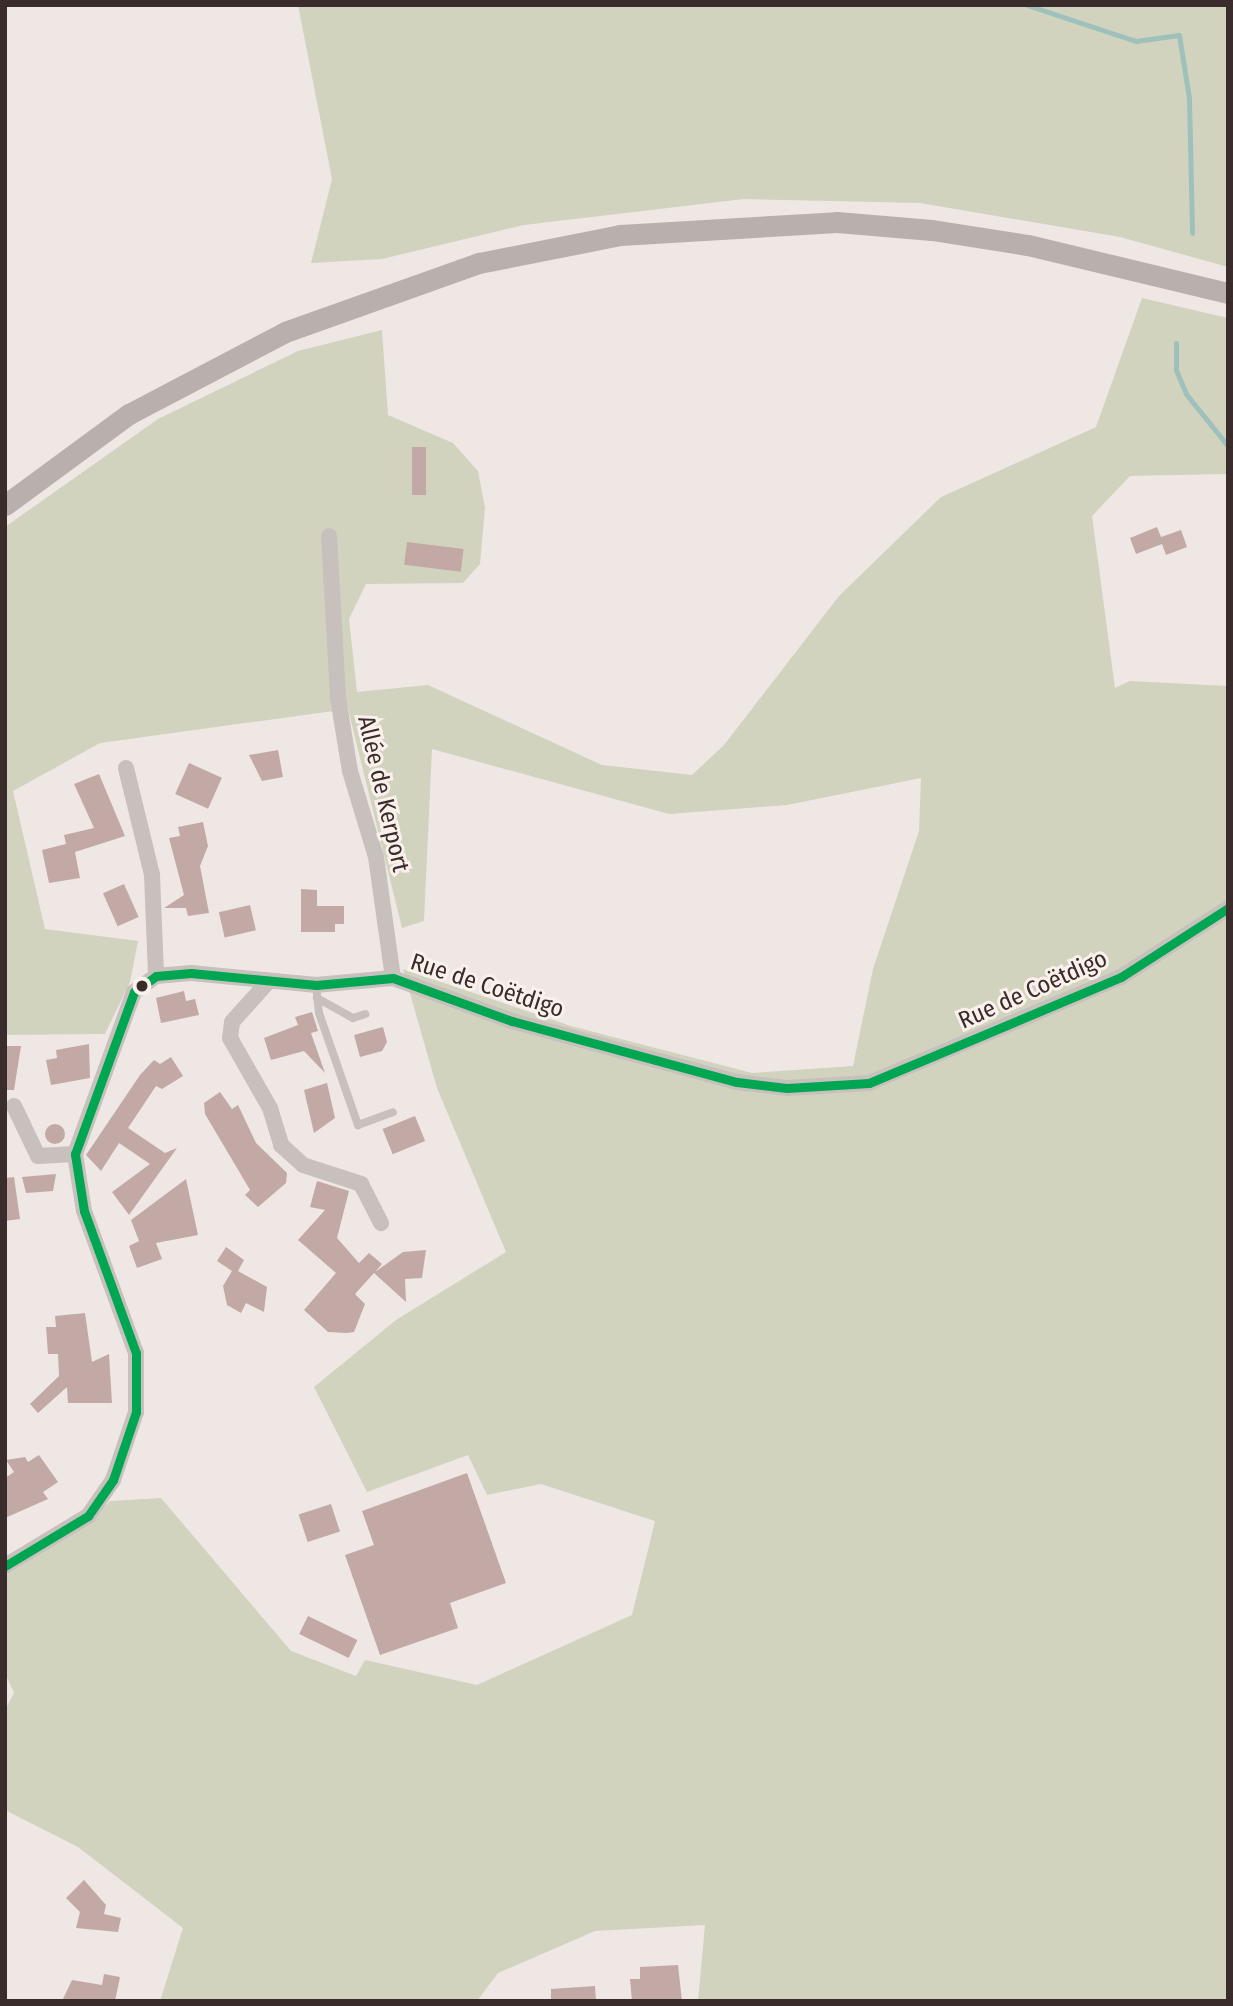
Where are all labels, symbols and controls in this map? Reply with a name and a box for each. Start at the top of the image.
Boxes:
street label: Allée de Kerport [351,713,415,875]
street label: Rue de Coëtdigo [954,944,1112,1036]
street label: Rue de Coëtdigo [407,948,567,1024]
unlabelled marker [135,979,149,993]

